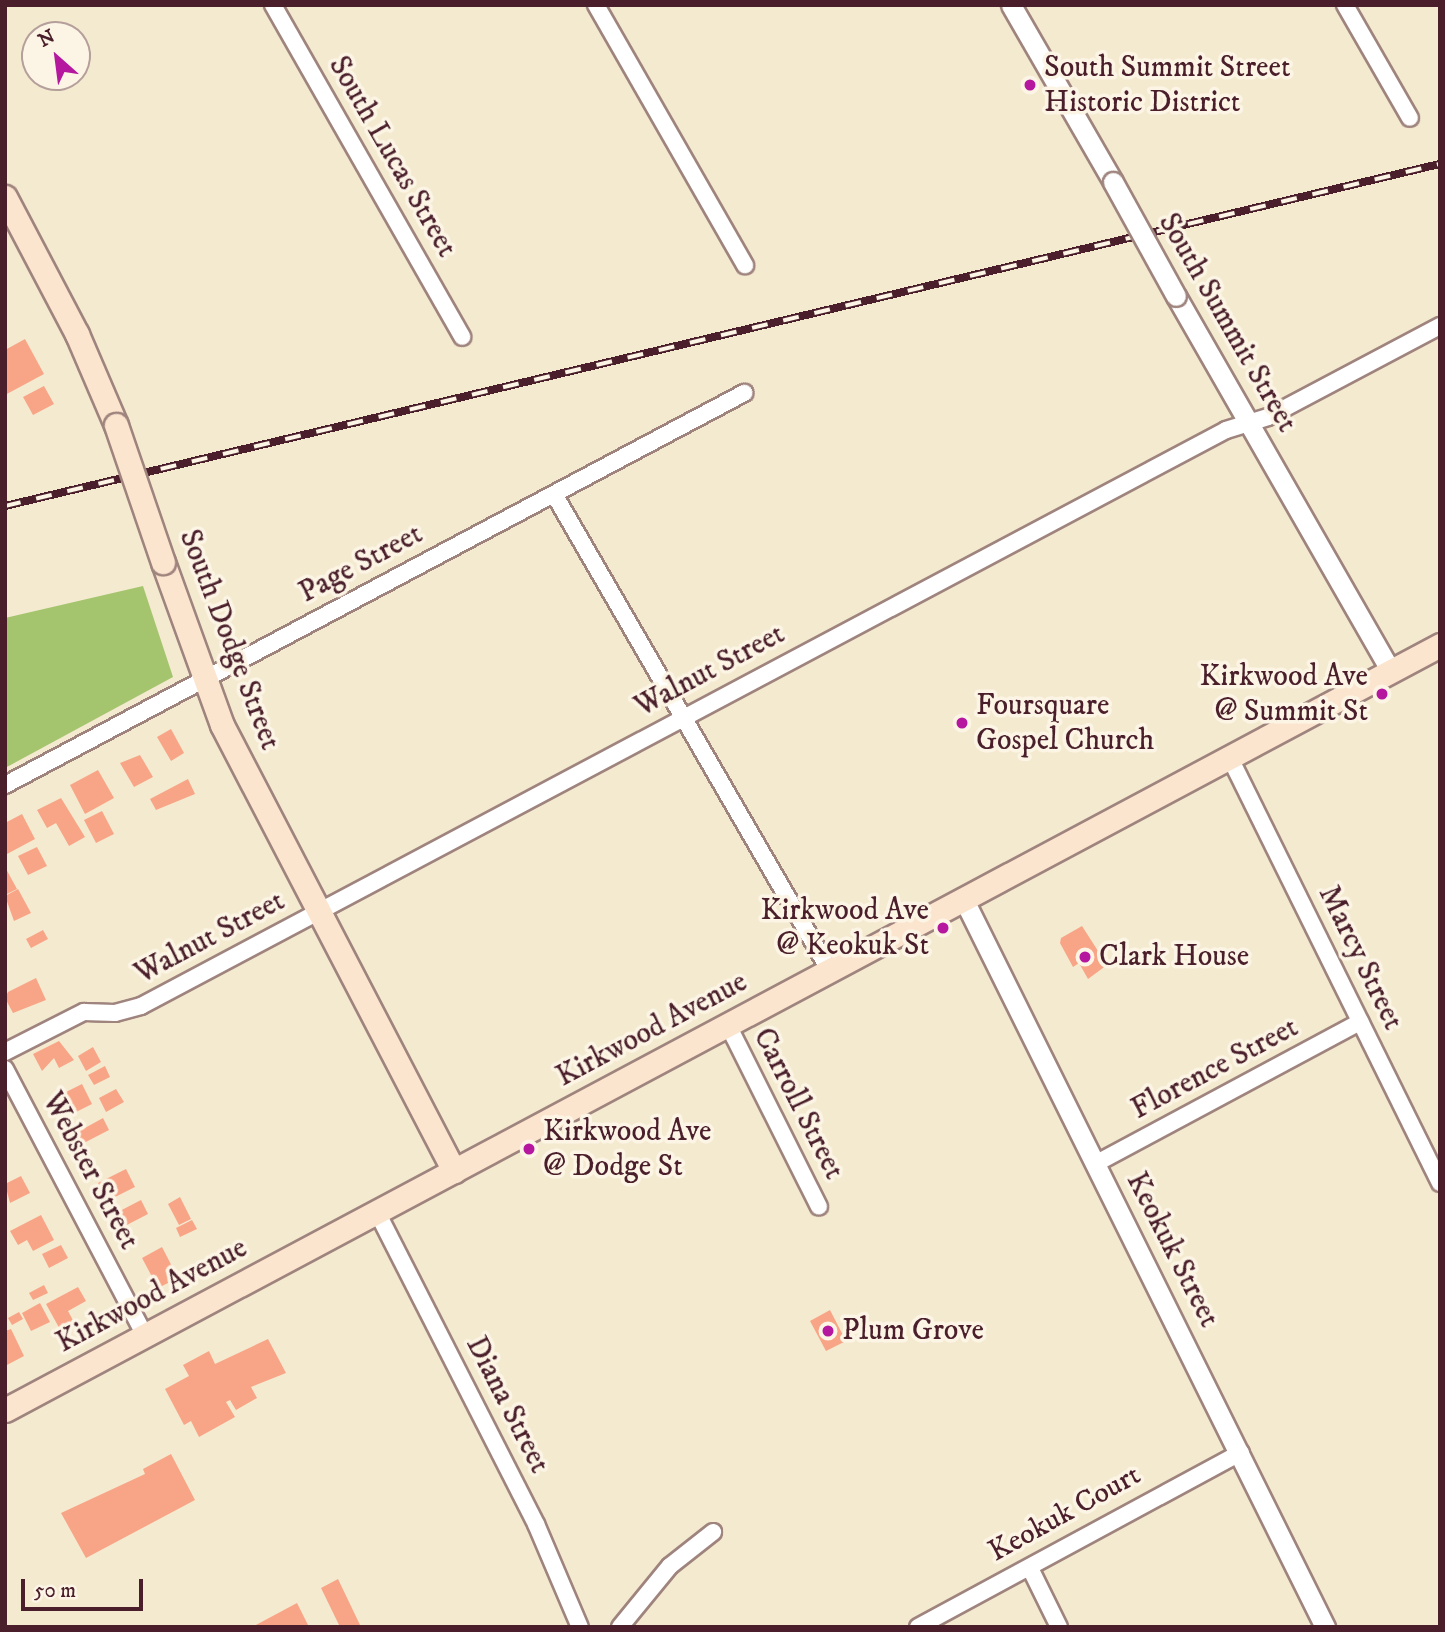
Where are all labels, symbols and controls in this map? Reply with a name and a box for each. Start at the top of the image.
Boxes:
north arrow [21,21,91,91]
text: N [35,25,59,53]
street label: South Lucas Street [320,50,464,264]
place label: South Summit Street Historic District [1044,50,1291,120]
marker: South Summit Street Historic District [1022,77,1038,93]
street label: South Summit Street [1150,207,1304,439]
street label: Page Street [293,517,429,611]
street label: South Dodge Street [170,525,288,755]
street label: Walnut Street [629,617,791,725]
place label: Kirkwood Ave @ Summit St [1200,659,1368,730]
marker: Kirkwood Ave @ Summit St [1374,686,1390,702]
place label: Foursquare Gospel Church [976,688,1154,758]
marker: Foursquare Gospel Church [954,715,970,731]
street label: Marcy Street [1310,880,1410,1036]
street label: Walnut Street [129,884,291,992]
place label: Kirkwood Ave @ Keokuk St [761,893,929,964]
marker: Kirkwood Ave @ Keokuk St [935,920,951,936]
place label: Clark House [1099,939,1249,975]
marker: Clark House [1077,949,1093,965]
street label: Kirkwood Avenue [550,965,754,1095]
street label: Florence Street [1125,1010,1305,1128]
street label: Carroll Street [745,1022,851,1186]
street label: Webster Street [33,1086,147,1256]
place label: Kirkwood Ave @ Dodge St [543,1114,711,1184]
marker: Kirkwood Ave @ Dodge St [521,1141,537,1157]
street label: Keokuk Street [1118,1166,1226,1334]
street label: Kirkwood Avenue [50,1231,254,1361]
place label: Plum Grove [842,1313,984,1349]
marker: Plum Grove [820,1323,836,1339]
street label: Diana Street [457,1331,557,1479]
street label: Keokuk Court [983,1458,1147,1570]
scale bar [24,1566,147,1610]
text: 50 m [34,1578,76,1604]

